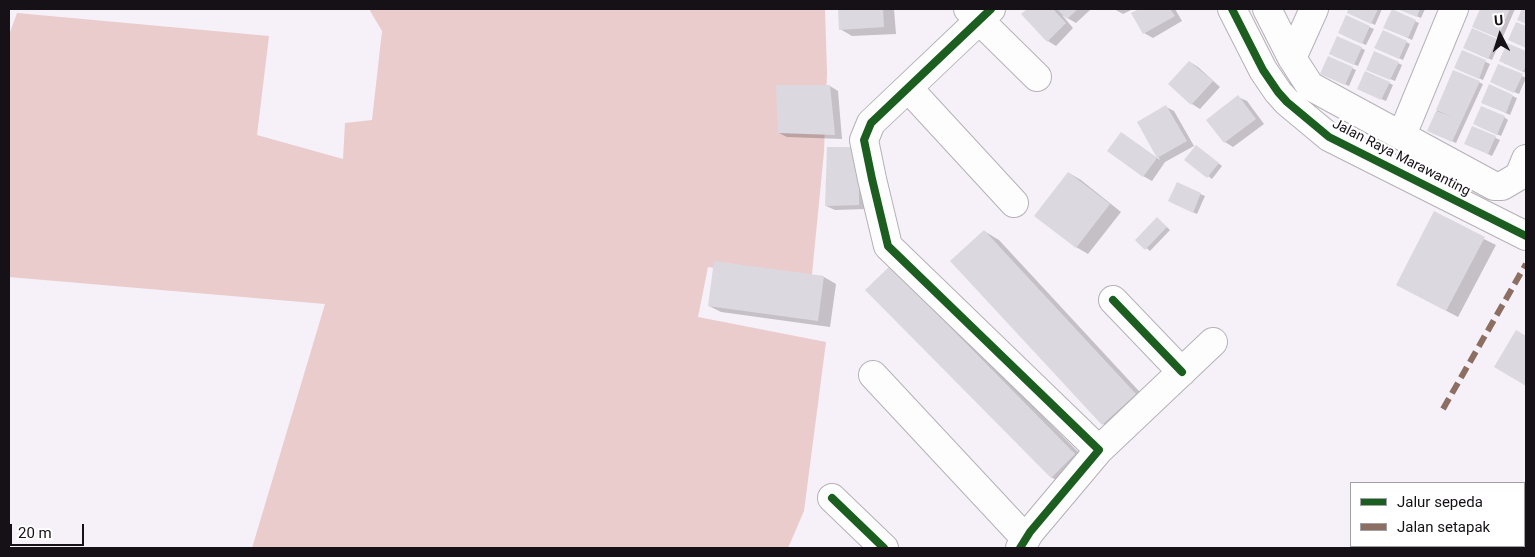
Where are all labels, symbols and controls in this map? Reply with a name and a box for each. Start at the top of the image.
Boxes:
north arrow [1475,10,1525,60]
text: U [1493,12,1504,28]
street label: Jalan Raya Marawanting [1329,116,1473,200]
legend [1350,482,1525,547]
text: Jalur sepeda [1397,493,1483,511]
scale bar [12,514,86,546]
text: Jalan setapak [1397,518,1490,536]
text: 20 m [18,524,52,542]

